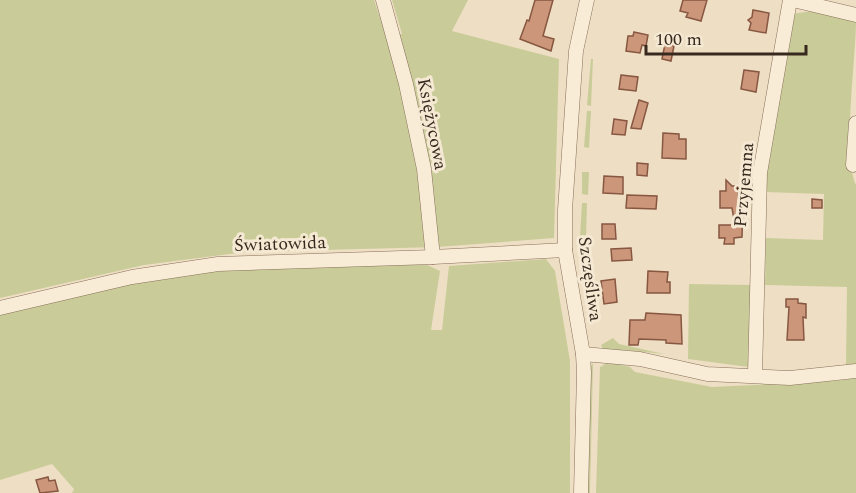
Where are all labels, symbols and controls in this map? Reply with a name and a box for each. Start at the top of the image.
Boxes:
scale bar [646,18,806,56]
text: 100 m [655,26,702,53]
street label: Księżycowa [410,76,454,172]
street label: Przyjemna [727,141,761,228]
street label: Światowida [234,229,327,259]
street label: Szczęśliwa [571,235,609,323]

